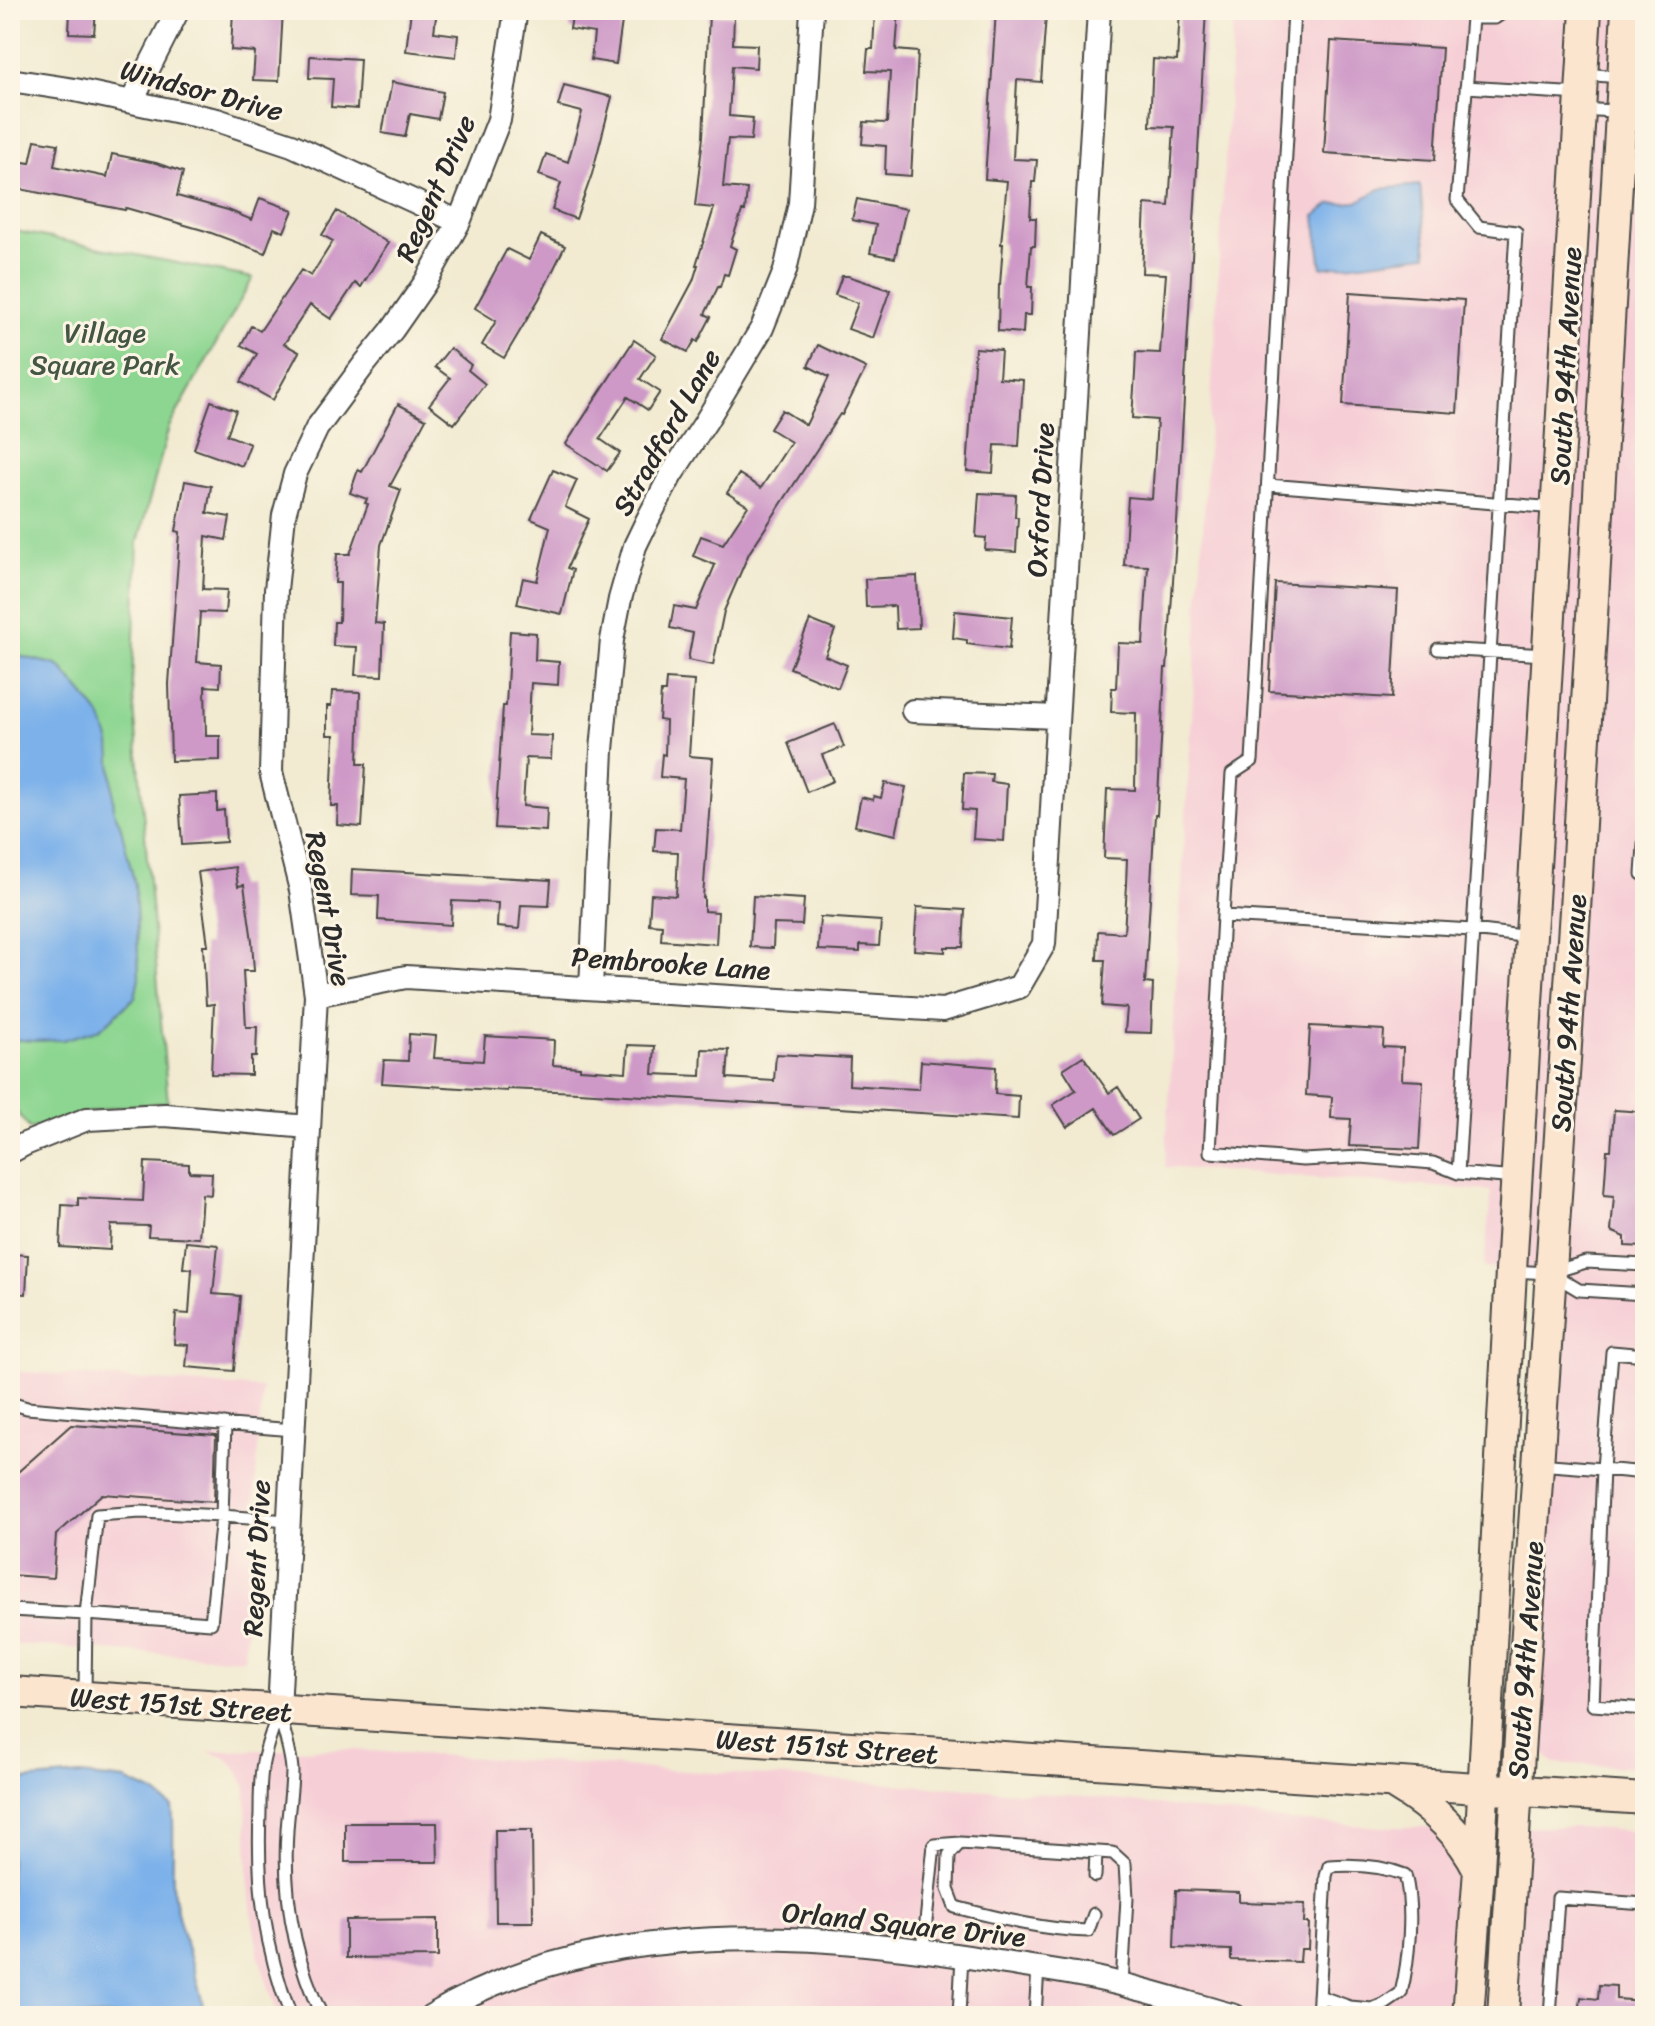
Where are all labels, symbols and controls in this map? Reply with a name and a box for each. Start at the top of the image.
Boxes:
street label: Windsor Drive [115,45,289,136]
street label: Regent Drive [381,107,490,270]
street label: South 94th Avenue [1535,246,1596,486]
park label: Village Square Park [30,308,180,389]
street label: Stradford Lane [599,339,734,525]
street label: Oxford Drive [1012,421,1069,579]
street label: Regent Drive [291,828,366,991]
street label: South 94th Avenue [1536,892,1601,1134]
street label: Pembrooke Lane [570,932,772,995]
street label: Regent Drive [228,1478,285,1638]
street label: South 94th Avenue [1493,1539,1558,1781]
street label: West 151st Street [68,1672,294,1737]
street label: West 151st Street [714,1714,940,1779]
street label: Orland Square Drive [780,1887,1028,1962]

